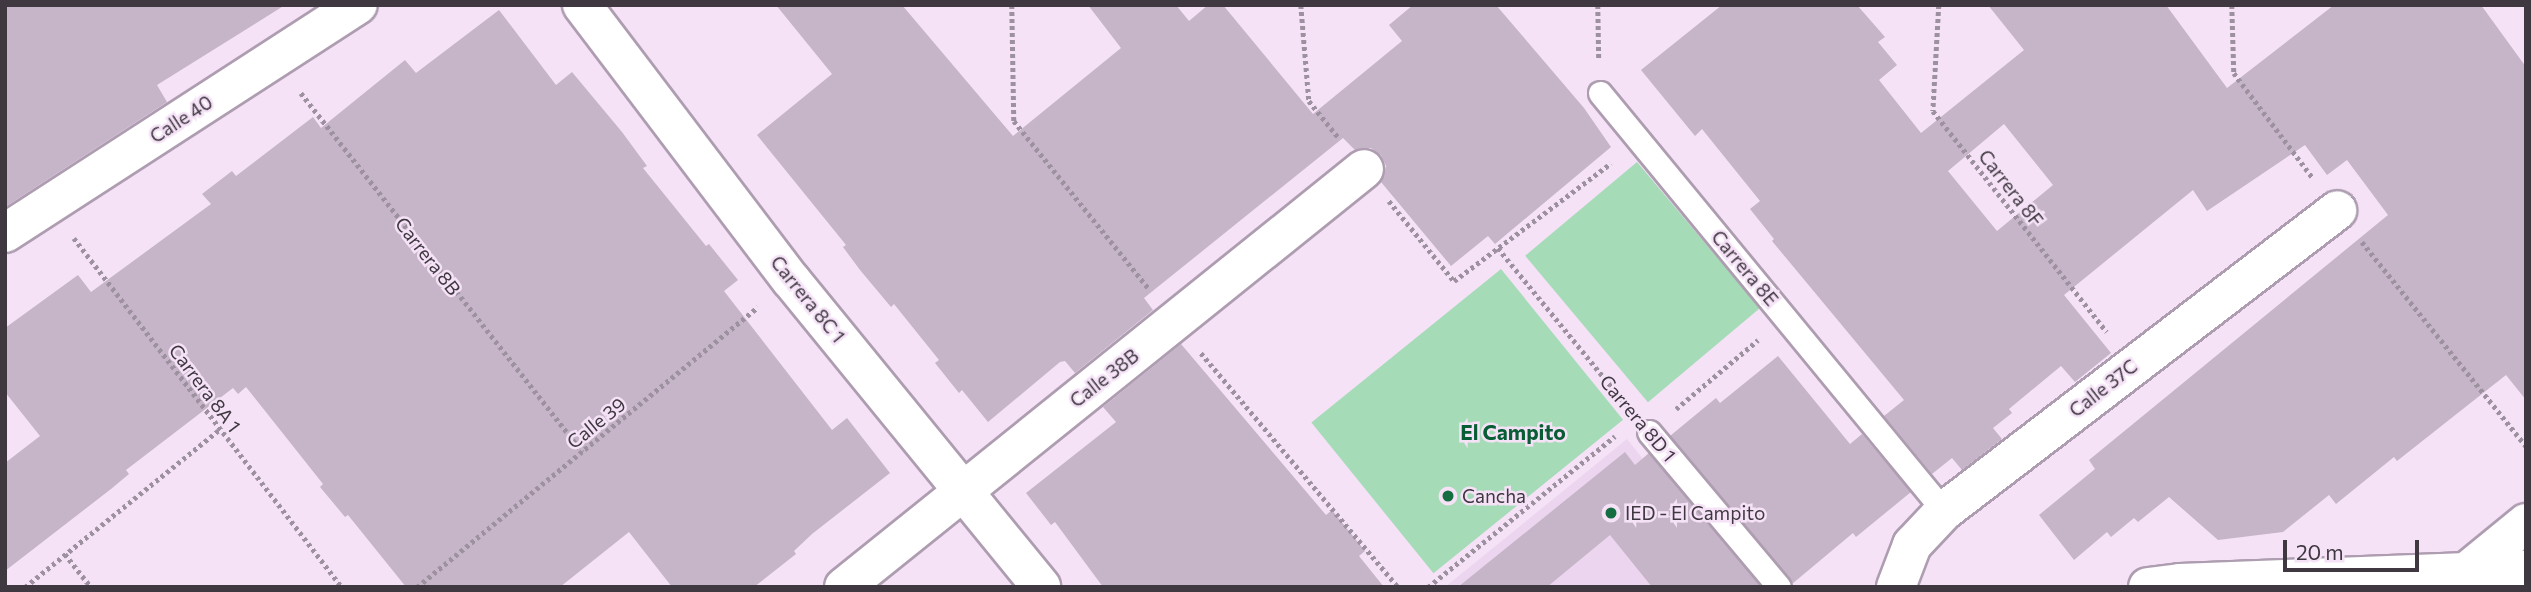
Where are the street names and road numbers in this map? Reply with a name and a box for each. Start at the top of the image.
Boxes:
street label: Calle 40 [145,90,217,148]
street label: Carrera 8F [1974,145,2048,231]
street label: Carrera 8B [391,212,465,300]
street label: Carrera 8E [1707,226,1783,310]
street label: Carrera 8C 1 [766,251,850,347]
street label: Carrera 8A 1 [164,339,246,437]
street label: Calle 38B [1065,344,1143,412]
street label: Calle 37C [2064,354,2142,422]
street label: Carrera 8D 1 [1595,370,1681,466]
street label: Calle 39 [562,393,630,453]

